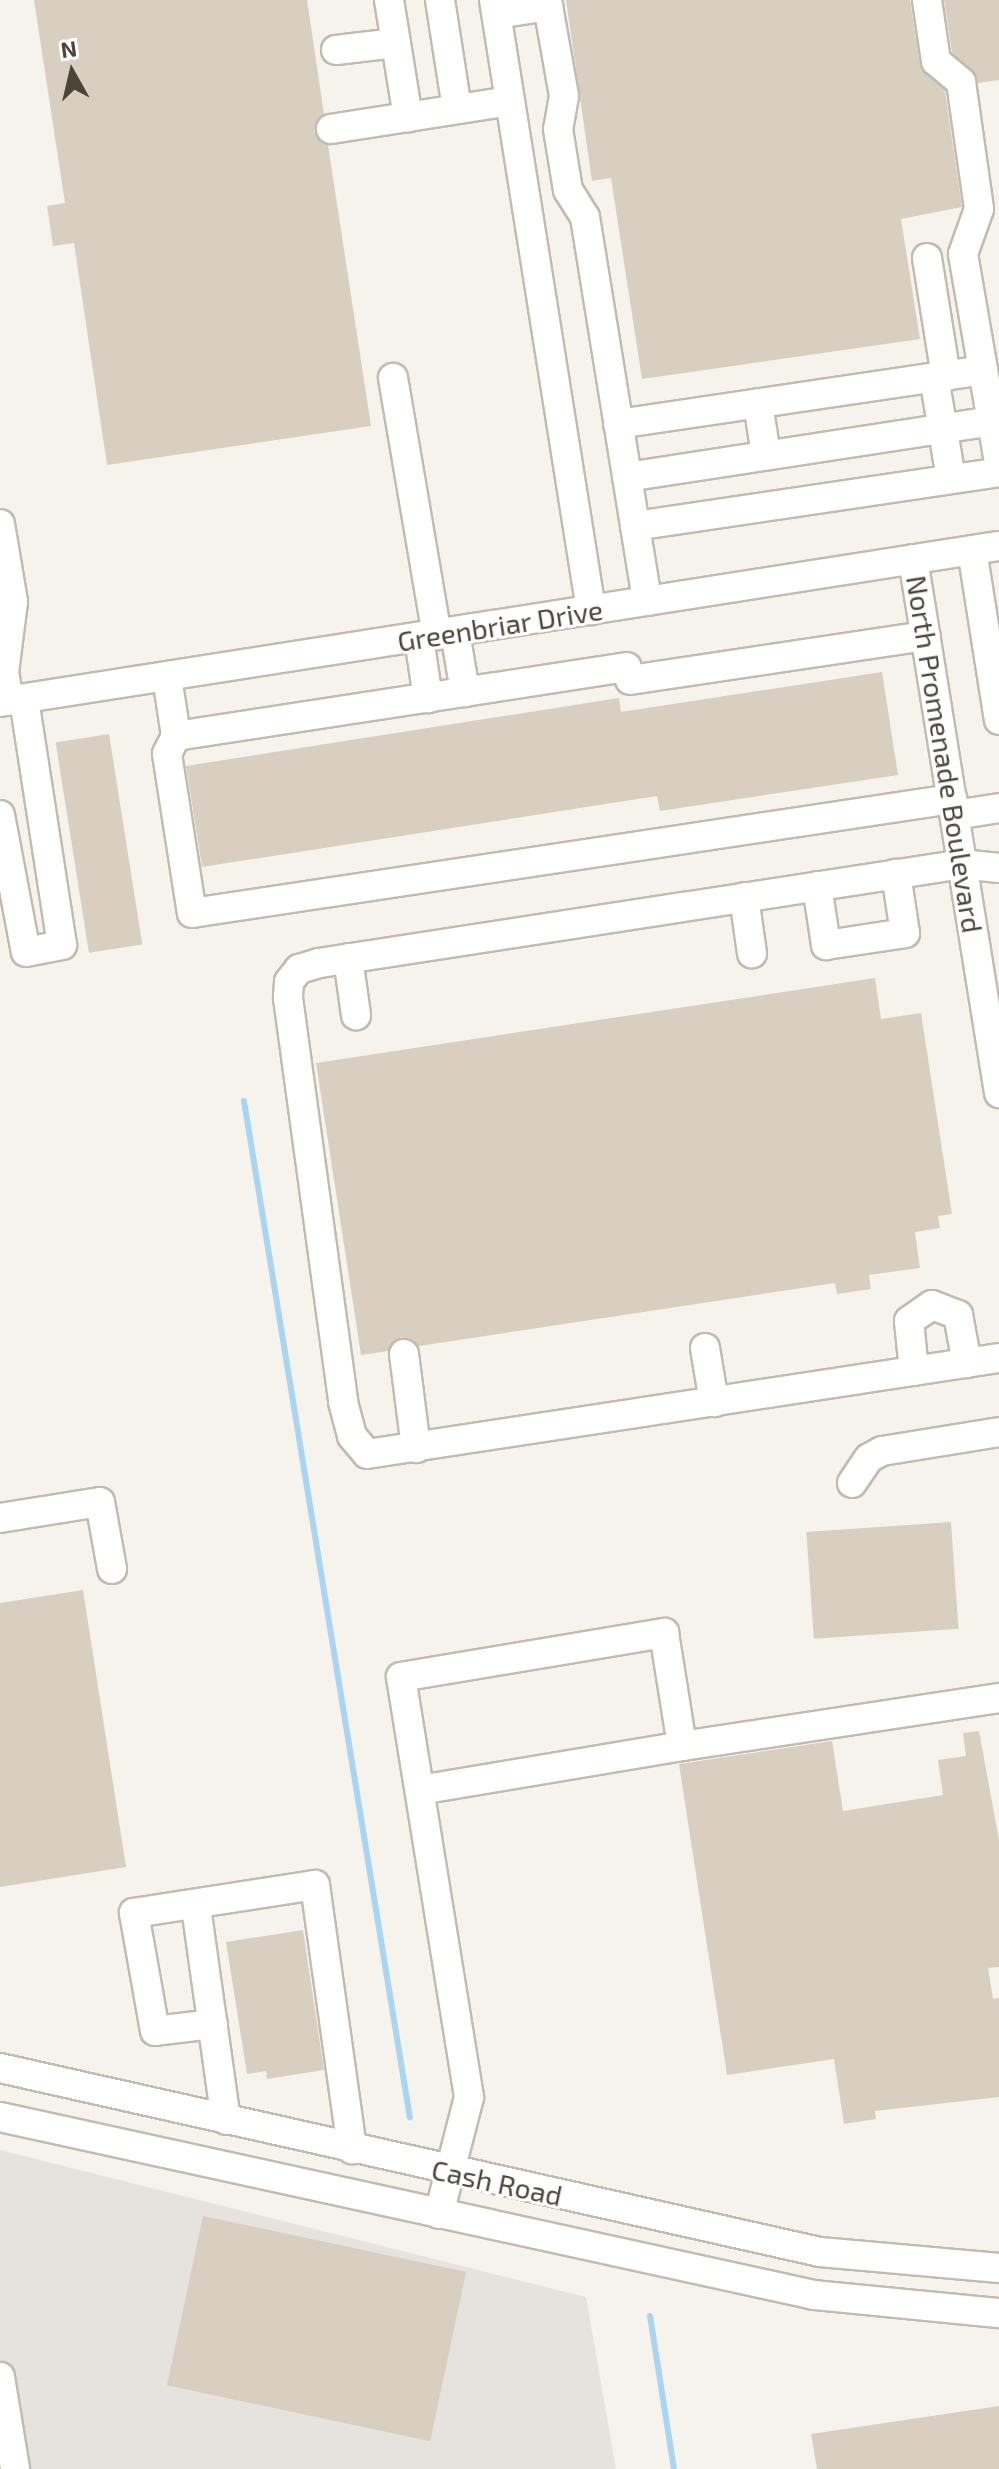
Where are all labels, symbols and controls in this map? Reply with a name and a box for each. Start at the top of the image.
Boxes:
north arrow [32,32,112,112]
text: N [59,34,78,62]
street label: North Promenade Boulevard [900,573,990,935]
street label: Greenbriar Drive [395,592,605,658]
street label: Cash Road [429,2152,565,2212]

